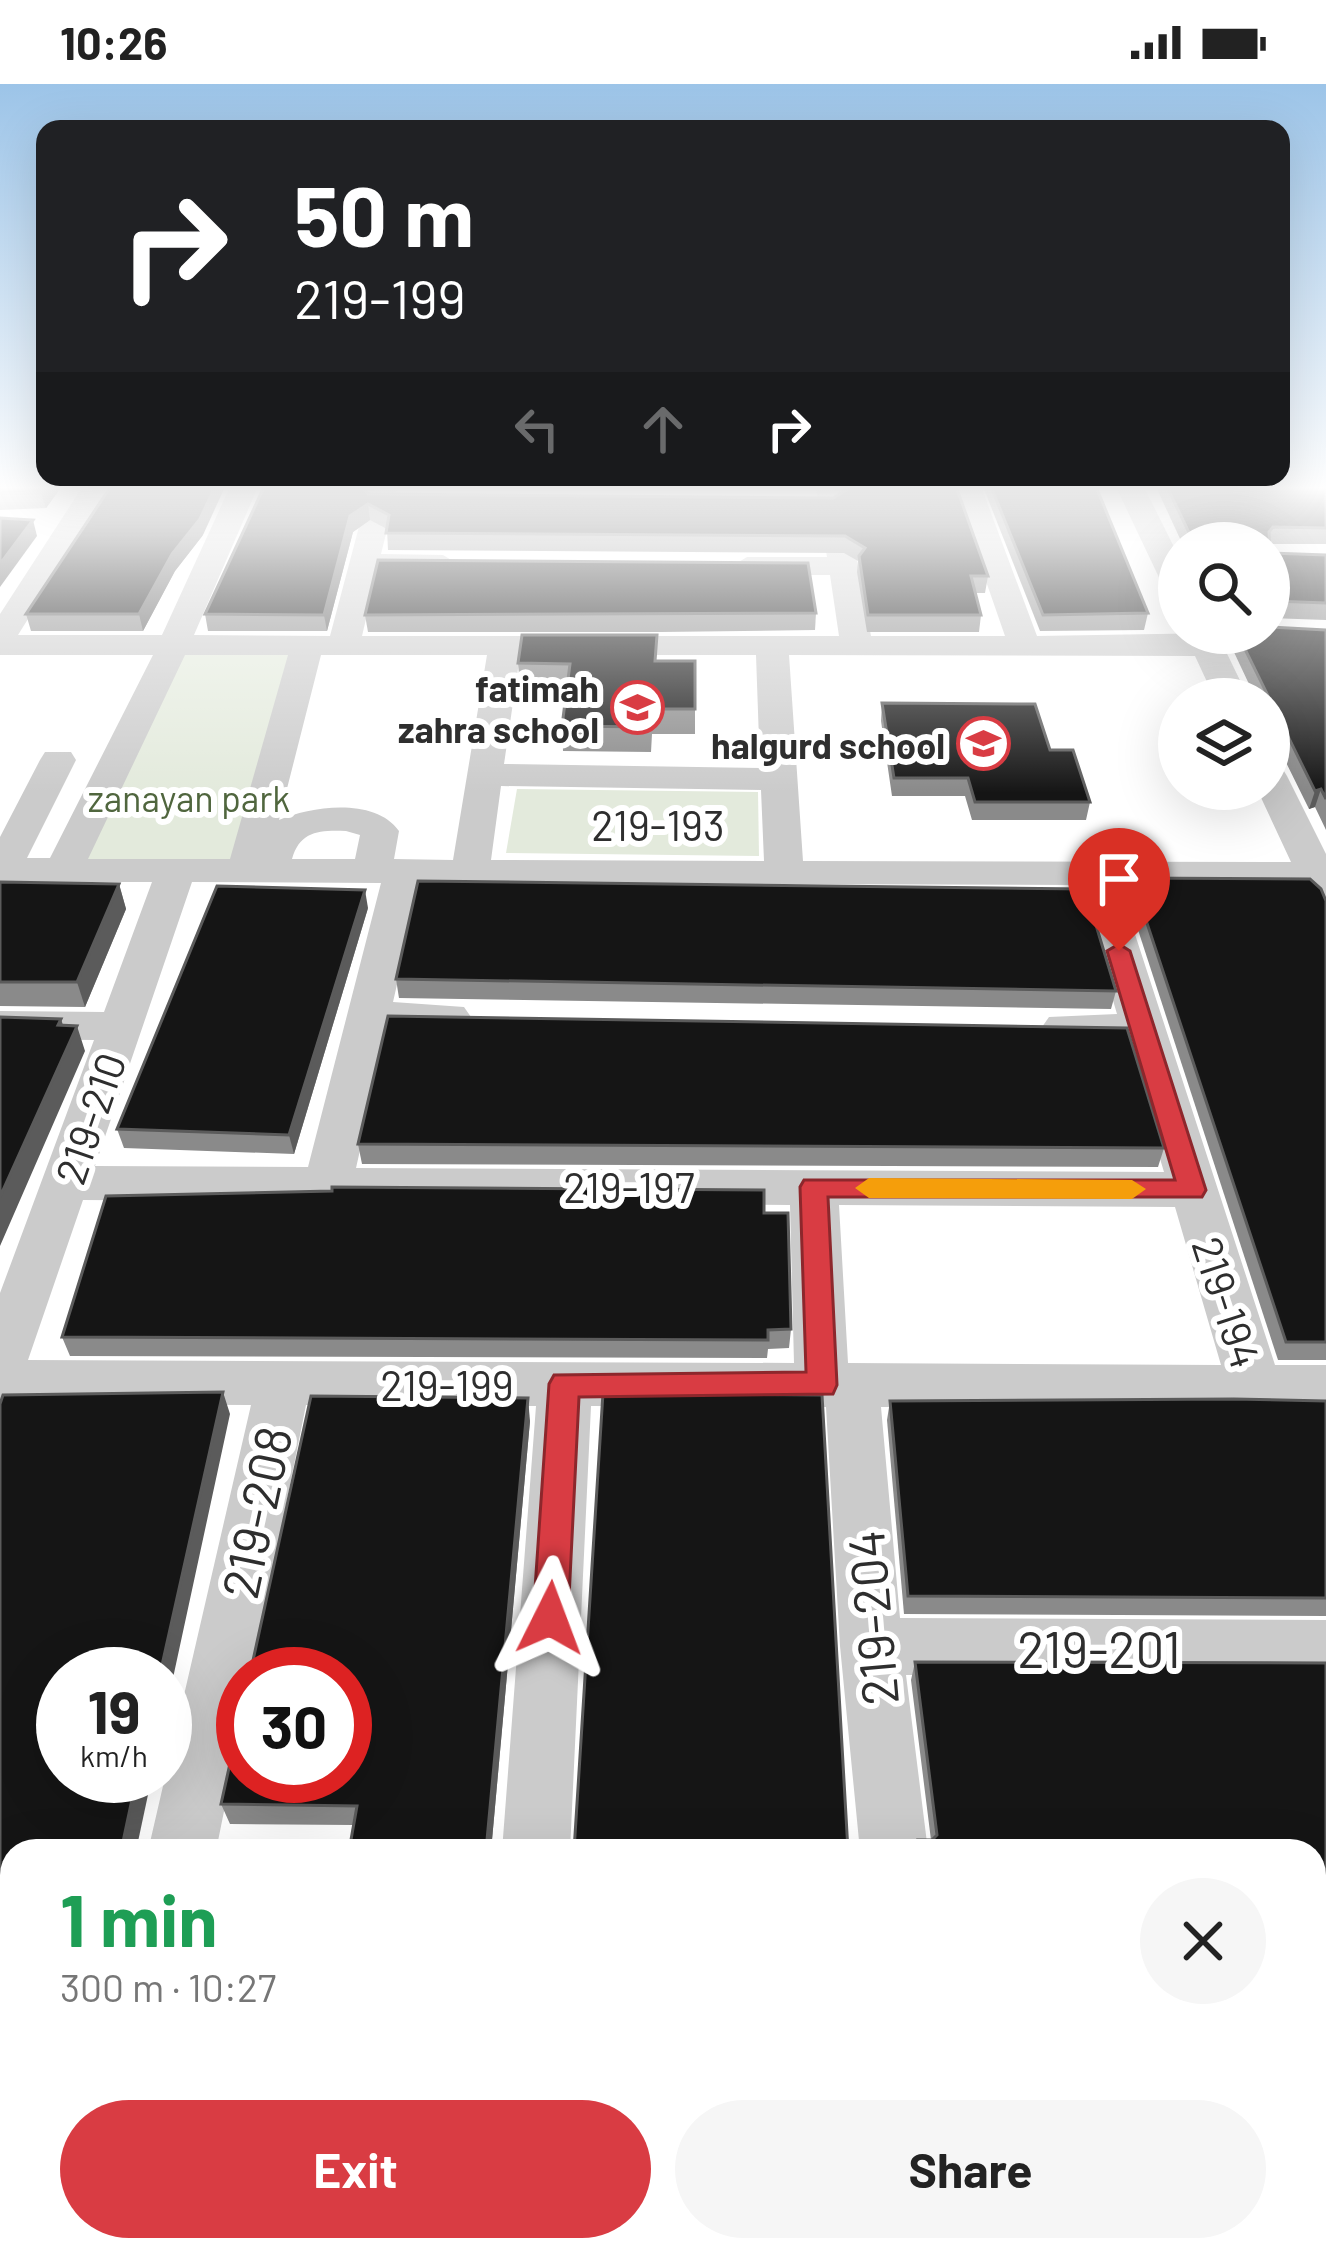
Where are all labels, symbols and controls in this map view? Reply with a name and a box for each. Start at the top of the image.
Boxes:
text: 10:26 [60,15,167,69]
text: 50 m [294,163,474,264]
icon: right [96,168,252,324]
text: 219-199 [294,265,466,330]
icon: left [504,396,570,462]
icon: ahead [630,396,696,462]
icon: right [756,396,822,462]
map controls [1158,522,1290,810]
button: search [1158,522,1290,654]
place label: fatimah zahra school [398,666,599,750]
button: layers [1158,678,1290,810]
school or university icon: fatimah zahra school [610,680,666,736]
school or university icon: halgurd school [956,716,1012,772]
place label: halgurd school [711,723,945,766]
park label: zanayan park [88,776,290,819]
street label: 219-193 [591,799,725,849]
pin [1068,828,1170,951]
icon: arrive [1086,846,1152,912]
street label: 219-210 [43,1046,135,1190]
street label: 219-197 [563,1161,695,1211]
street label: 219-194 [1183,1230,1273,1374]
street label: 219-199 [380,1359,514,1409]
street label: 219-208 [207,1421,303,1603]
street label: 219-204 [833,1528,909,1708]
position arrow [487,1555,613,1681]
street label: 219-201 [1017,1617,1181,1678]
speed limit sign: 30 [216,1647,372,1803]
text: 19 [87,1674,141,1746]
text: km/h [80,1737,148,1773]
text: 1 min [60,1875,218,1961]
button: close [1140,1878,1266,2004]
text: 300 m · 10:27 [60,1963,276,2010]
button: Exit [60,2100,651,2238]
button: Share [675,2100,1266,2238]

